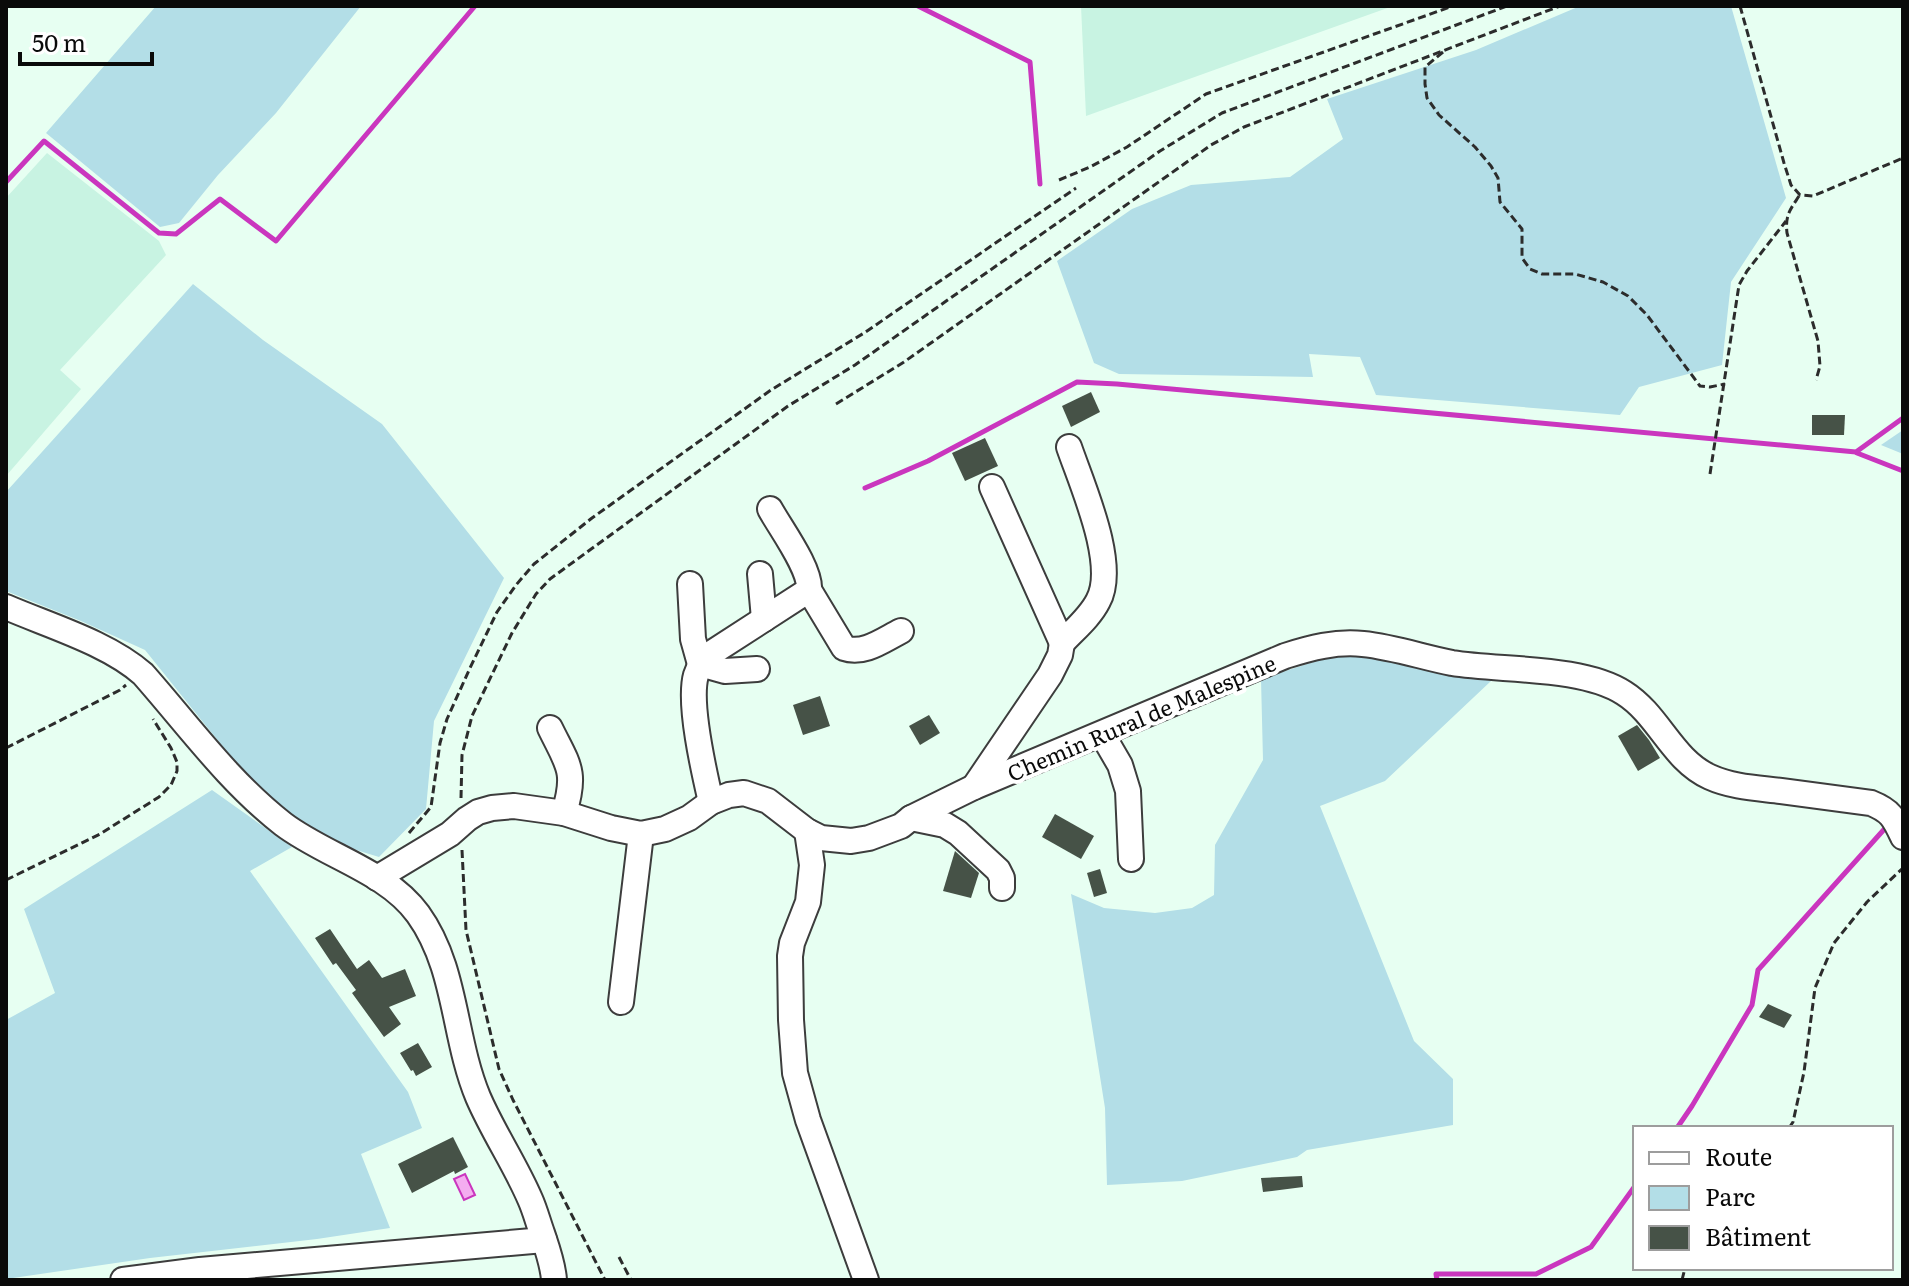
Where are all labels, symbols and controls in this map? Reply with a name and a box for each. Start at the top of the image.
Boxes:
scale bar [20,16,152,66]
text: 50 m [32,24,86,59]
street label: Chemin Rural de Malespine [1002,645,1280,789]
legend [1633,1126,1893,1270]
text: Route [1705,1138,1772,1173]
text: Parc [1705,1178,1755,1213]
text: Bâtiment [1705,1218,1811,1253]

